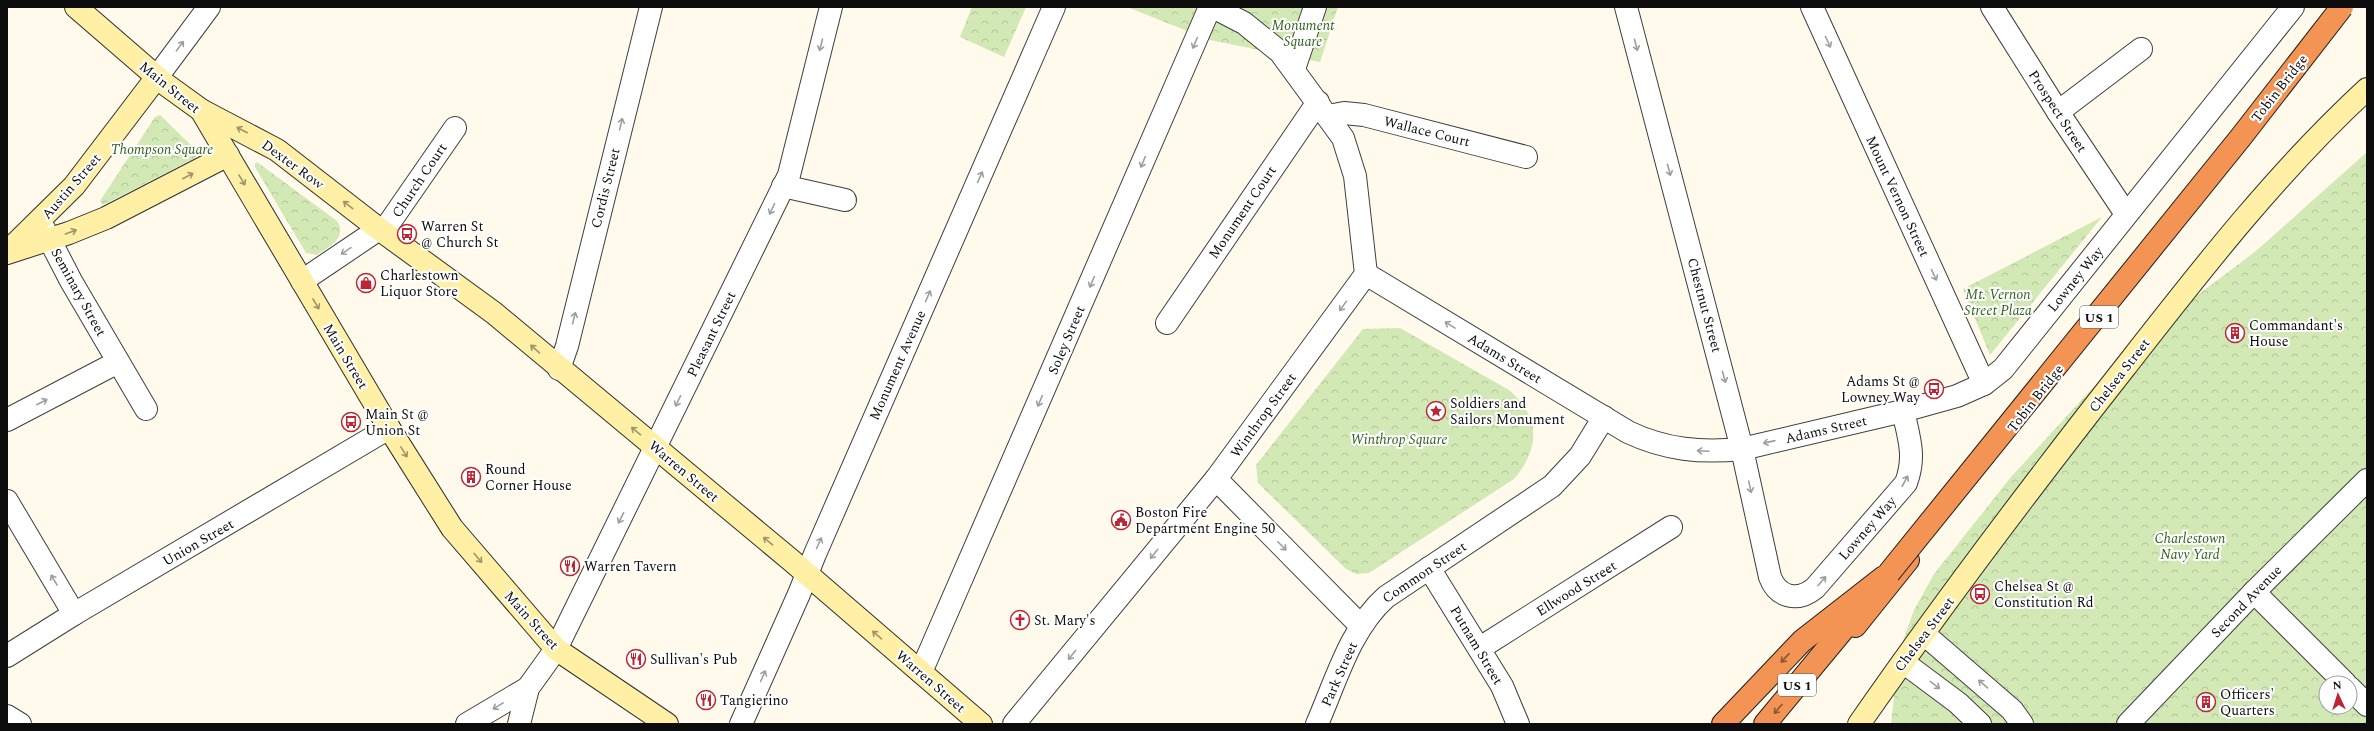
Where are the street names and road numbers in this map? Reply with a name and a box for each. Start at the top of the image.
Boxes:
street label: Tobin Bridge [2246,50,2313,127]
street label: Main Street [135,56,205,119]
street label: Prospect Street [2023,66,2092,157]
street label: Wallace Court [1381,111,1472,152]
street label: Mount Vernon Street [1860,132,1935,260]
street label: Dexter Row [257,135,329,194]
street label: Church Court [387,139,452,222]
street label: Cordis Street [585,146,626,230]
street label: Austin Street [37,149,106,224]
street label: Monument Court [1203,161,1281,263]
street label: Lowney Way [2042,241,2109,317]
street label: Seminary Street [46,244,112,340]
street label: Chestnut Street [1682,255,1727,355]
street label: Pleasant Street [682,288,741,381]
street label: Soley Street [1043,302,1090,378]
road number: US 1 [2080,306,2118,328]
street label: Monument Avenue [864,307,931,424]
street label: Main Street [318,320,373,393]
street label: Adams Street [1464,328,1546,389]
street label: Chelsea Street [2084,334,2155,417]
street label: Tobin Bridge [2002,360,2069,437]
street label: Winthrop Street [1225,368,1301,462]
street label: Adams Street [1783,410,1869,449]
street label: Warren Street [644,436,724,507]
street label: Lowney Way [1834,491,1902,565]
street label: Union Street [159,513,238,571]
street label: Common Street [1378,536,1471,608]
street label: Ellwood Street [1532,555,1621,622]
street label: Second Avenue [2206,560,2287,643]
street label: Main Street [499,586,564,655]
street label: Chelsea Street [1889,592,1960,676]
street label: Putnam Street [1445,602,1509,689]
street label: Park Street [1316,638,1363,710]
street label: Warren Street [891,645,970,718]
road number: US 1 [1778,674,1816,696]

